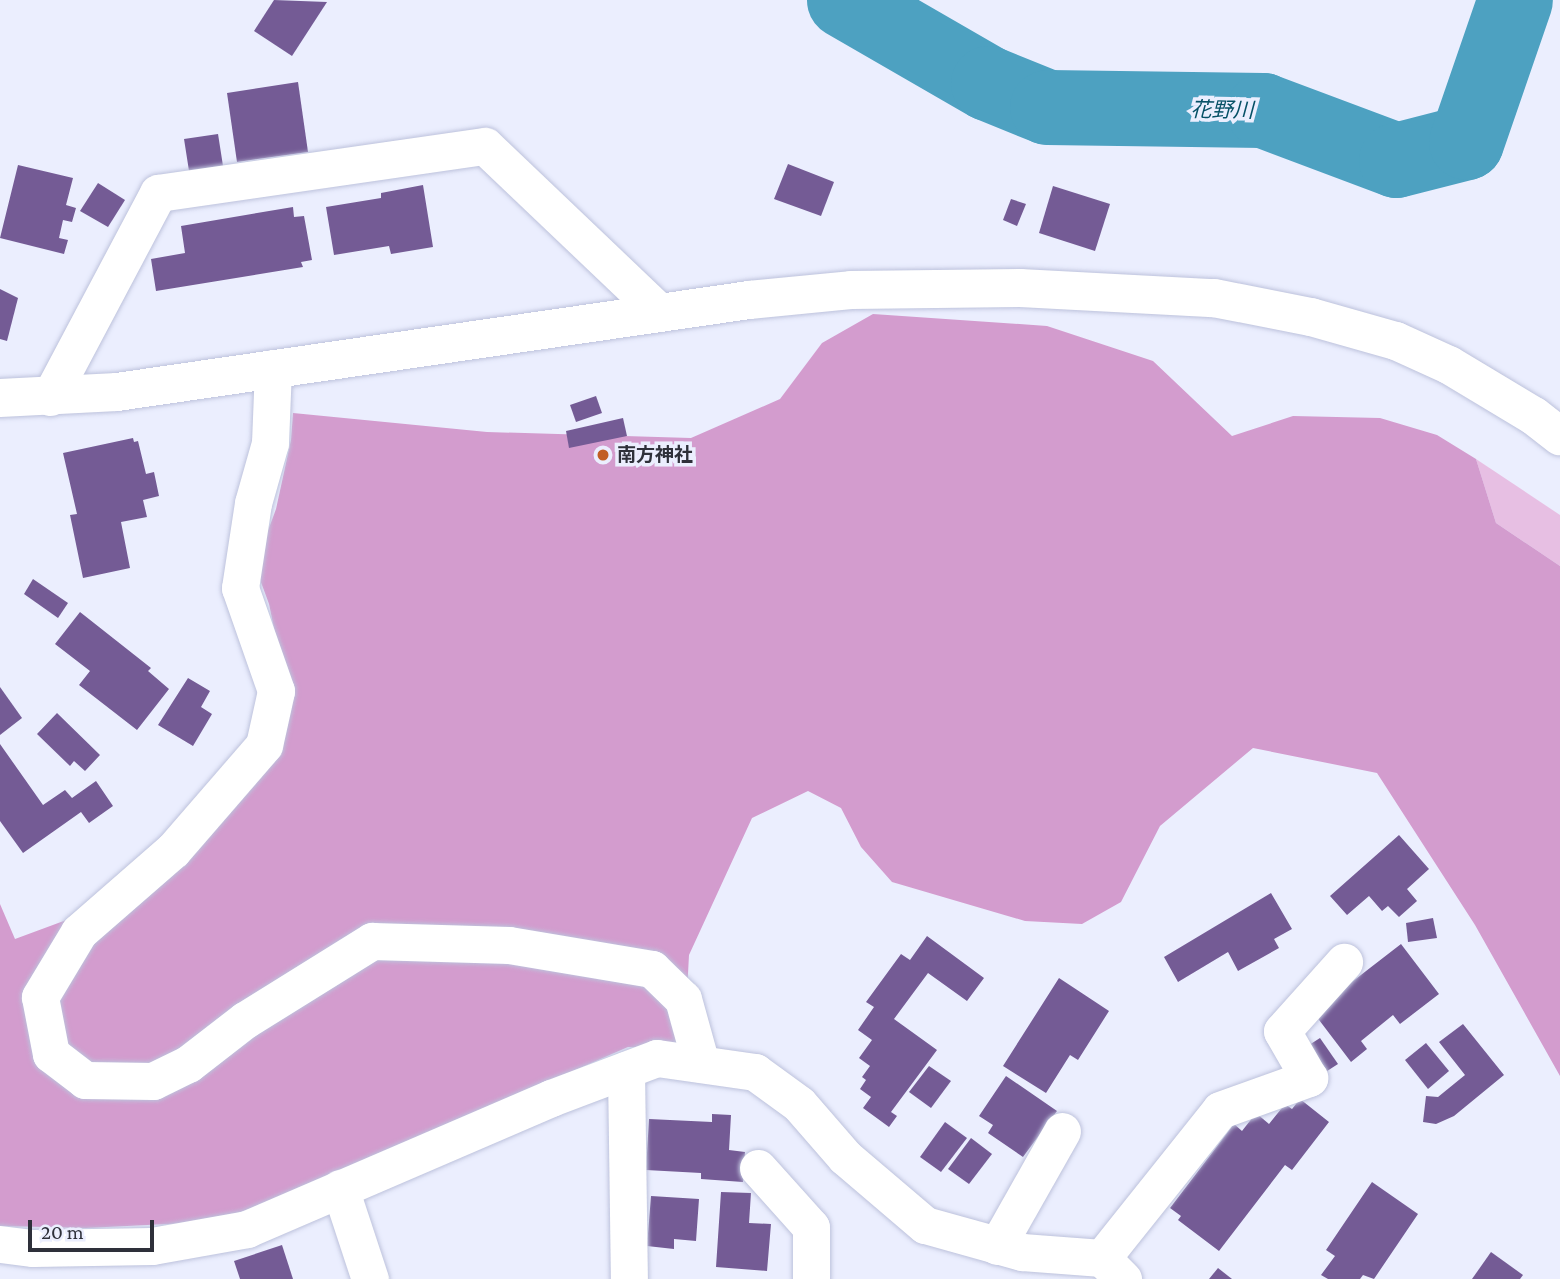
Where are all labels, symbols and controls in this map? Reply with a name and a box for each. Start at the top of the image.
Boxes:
water label: 花野川 [1190,97,1254,123]
place label: 南方神社 [617,444,693,466]
marker: 南方神社 [595,447,611,463]
scale bar [32,1206,158,1250]
text: 20 m [41,1220,84,1244]

